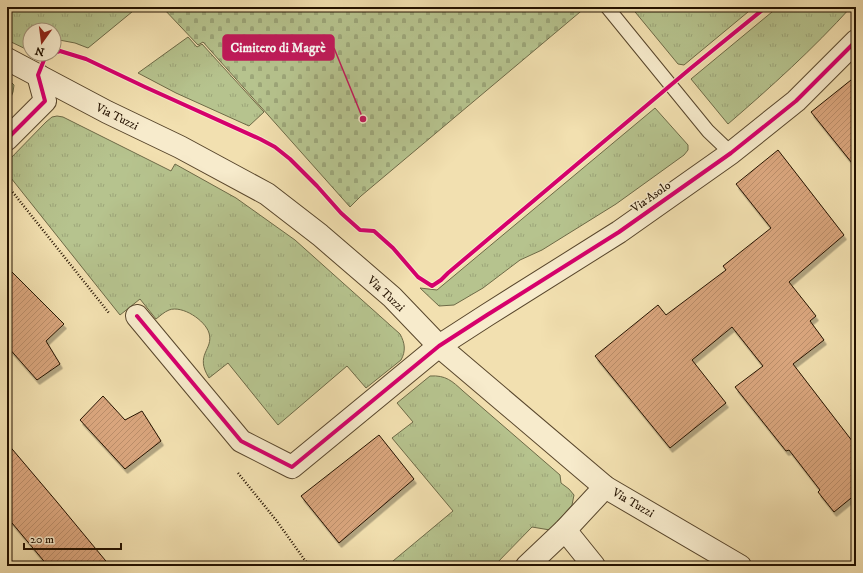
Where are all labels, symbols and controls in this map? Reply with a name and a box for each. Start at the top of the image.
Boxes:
north arrow [22,22,62,62]
callout: Cimitero di Magrè [223,35,334,60]
text: Cimitero di Magrè [230,40,326,57]
text: N [34,43,46,59]
street label: Via Tuzzi [92,100,141,134]
street label: Via Asolo [627,178,674,217]
street label: Via Tuzzi [363,272,408,315]
street label: Via Tuzzi [609,485,657,521]
scale bar [24,525,121,551]
text: 20 m [30,532,54,547]

